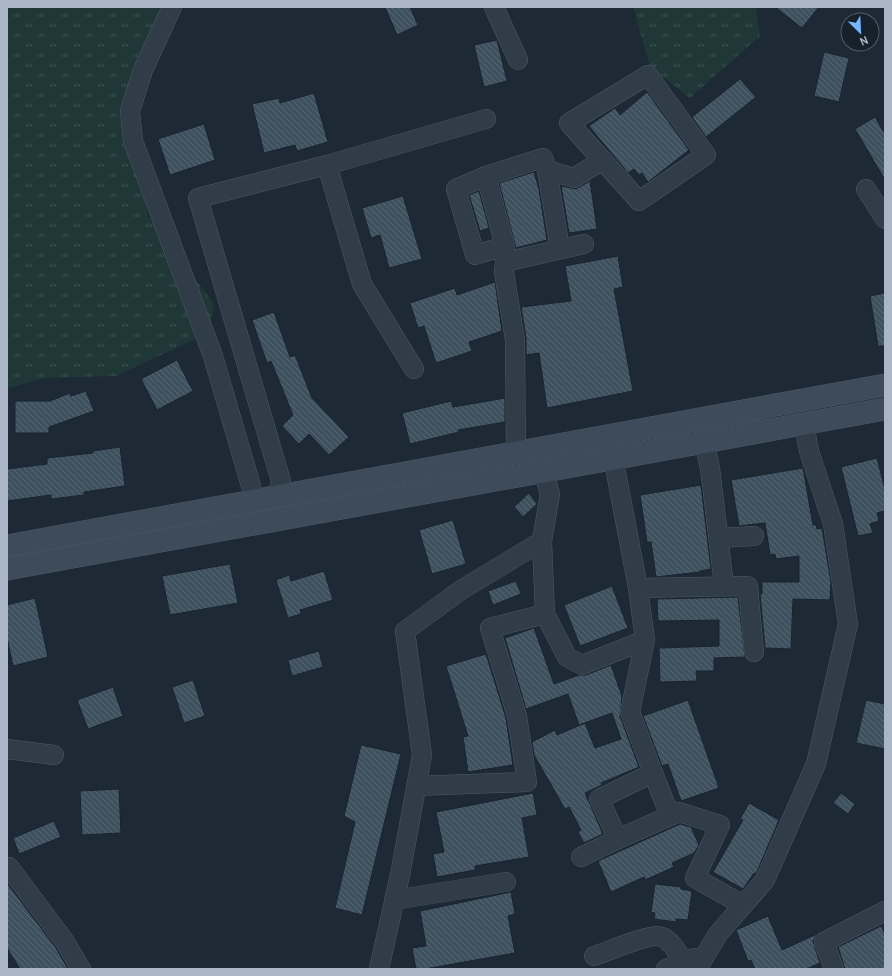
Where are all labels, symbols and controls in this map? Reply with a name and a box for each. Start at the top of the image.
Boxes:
north arrow [840,12,880,52]
text: N [857,32,870,48]

